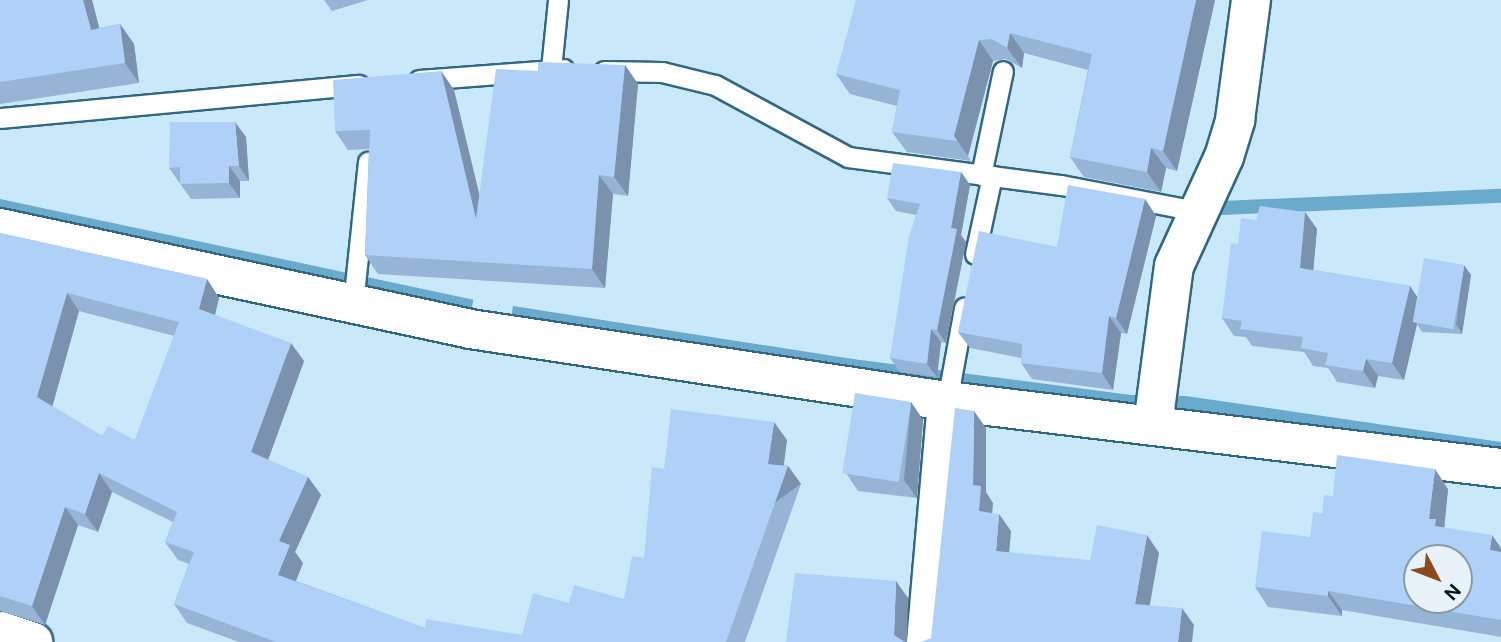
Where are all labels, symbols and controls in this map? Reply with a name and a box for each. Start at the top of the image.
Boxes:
north arrow [1403,544,1473,614]
text: N [1439,579,1466,606]

